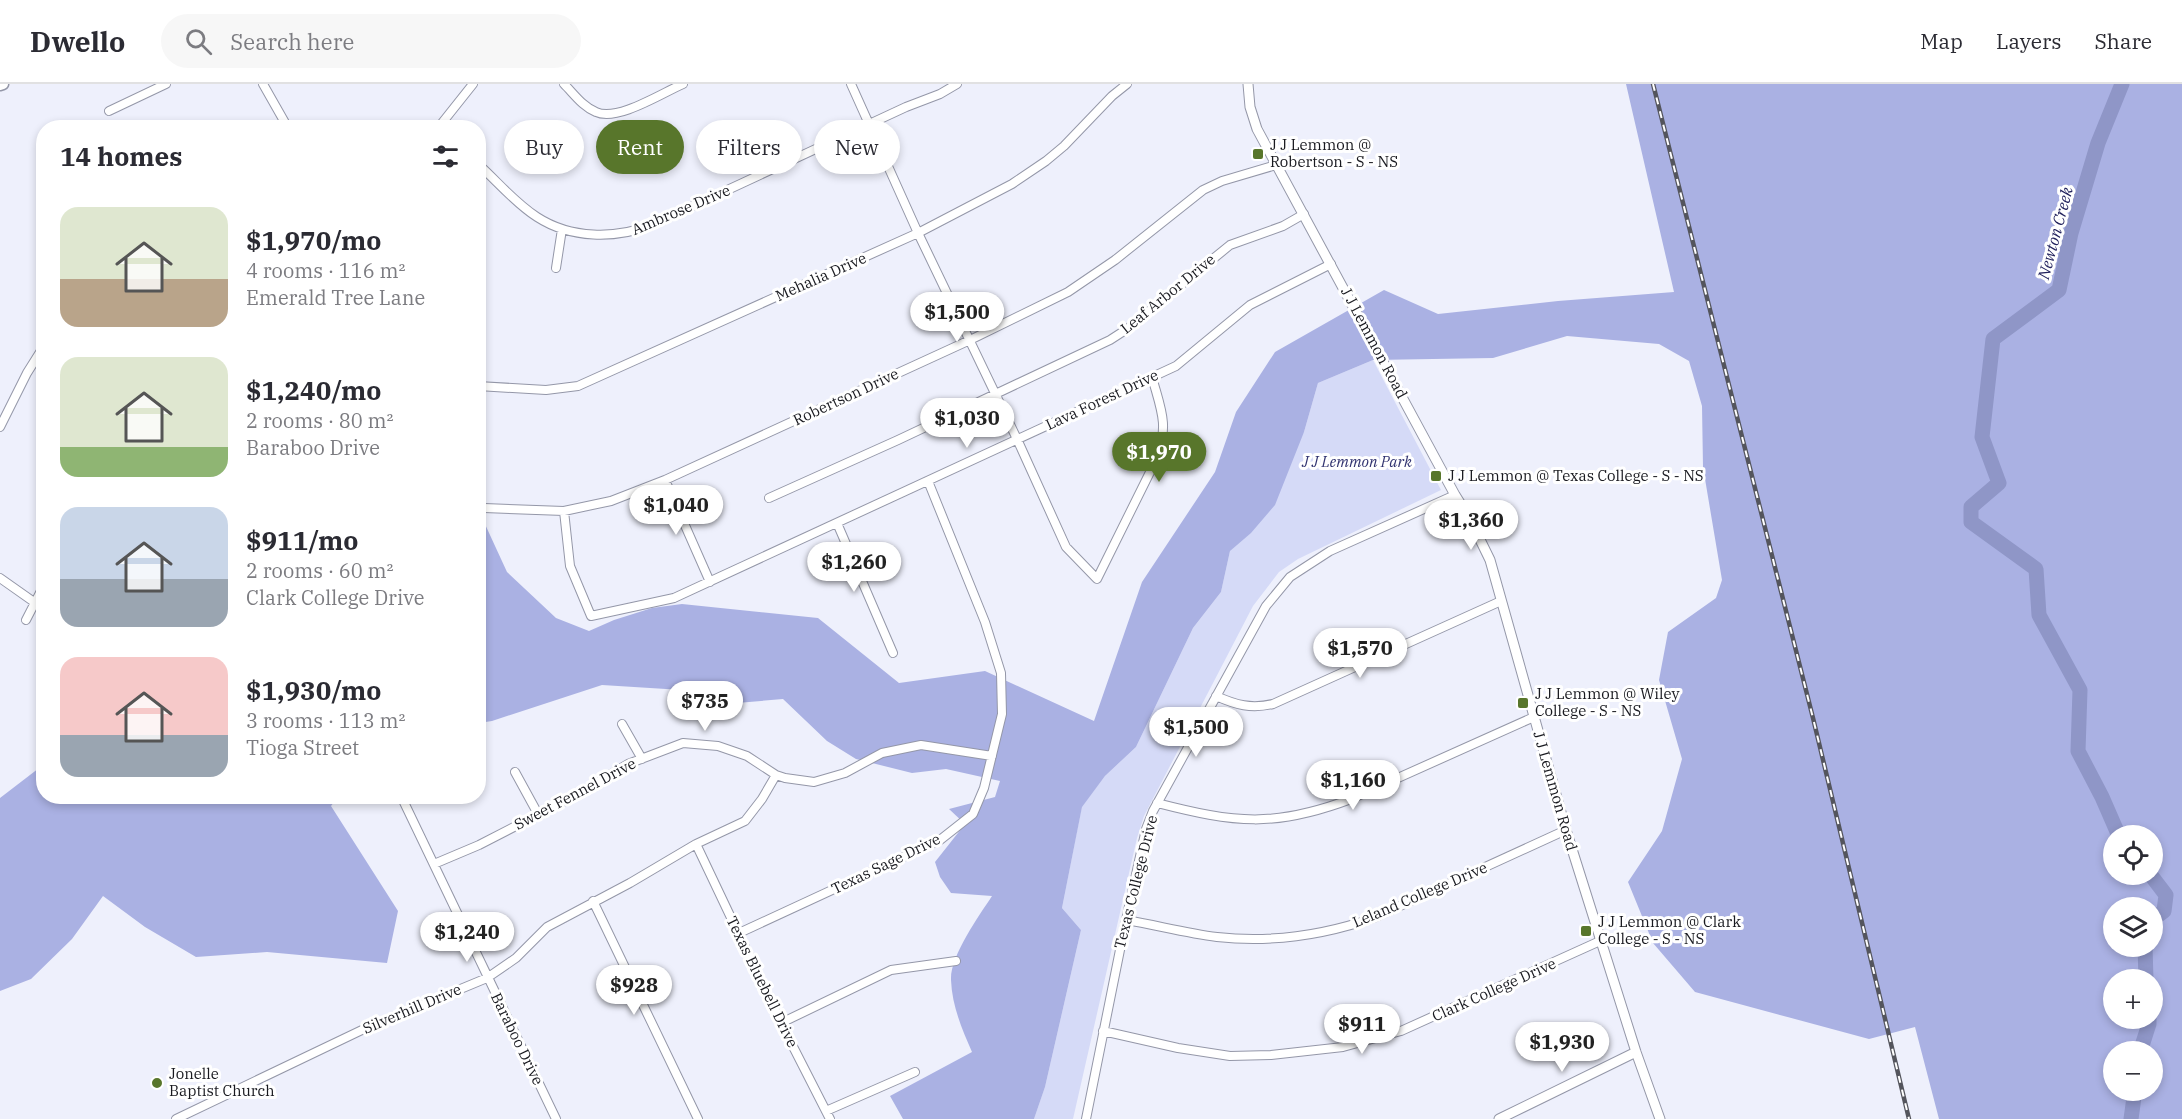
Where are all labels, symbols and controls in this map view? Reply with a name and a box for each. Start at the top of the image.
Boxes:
search box [161,14,581,68]
text: Dwello [30,23,125,60]
icon: search [182,25,215,58]
text: Search here [230,27,354,56]
text: Map [1920,27,1963,55]
text: Layers [1996,27,2062,55]
text: Share [2095,27,2152,55]
chip: Buy [504,120,584,174]
chip: Rent [596,120,684,174]
chip: Filters [696,120,802,174]
chip: New [814,120,900,174]
place label: J J Lemmon @ Robertson - S - NS [1270,135,1398,171]
text: 14 homes [60,139,182,173]
icon: filters [429,140,462,173]
marker: J J Lemmon @ Robertson - S - NS [1251,147,1265,161]
street label: Ambrose Drive [629,180,733,239]
water label: Newton Creek [2033,184,2077,282]
text: $1,970/mo [246,223,381,257]
icon: home [108,231,180,303]
street label: Mehalia Drive [772,248,869,305]
street label: Leaf Arbor Drive [1117,250,1219,338]
text: 4 rooms · 116 m² [246,257,405,284]
text: Emerald Tree Lane [246,284,425,311]
street label: J J Lemmon Road [1337,284,1412,402]
pin: $1,500 [908,292,1006,343]
text: $1,500 [924,298,990,325]
street label: Robertson Drive [790,364,902,429]
street label: Lava Forest Drive [1042,365,1161,434]
text: $1,240/mo [246,373,381,407]
icon: home [108,381,180,453]
pin: $1,030 [918,398,1016,449]
text: $1,030 [934,404,1000,431]
text: 2 rooms · 80 m² [246,407,393,434]
pin: $1,970 [1110,432,1208,483]
text: Baraboo Drive [246,434,380,461]
text: $1,970 [1126,438,1192,465]
park label: J J Lemmon Park [1301,452,1412,471]
place label: J J Lemmon @ Texas College - S - NS [1448,466,1704,485]
marker: J J Lemmon @ Texas College - S - NS [1429,469,1443,483]
pin: $1,040 [627,485,725,536]
text: $1,040 [643,491,709,518]
pin: $1,360 [1422,500,1520,551]
text: $1,360 [1438,506,1504,533]
text: $911/mo [246,523,358,557]
icon: home [108,531,180,603]
pin: $1,260 [805,542,903,593]
text: $1,260 [821,548,887,575]
text: 2 rooms · 60 m² [246,557,393,584]
text: Clark College Drive [246,584,424,611]
pin: $1,570 [1311,628,1409,679]
text: $1,570 [1327,634,1393,661]
text: $1,930/mo [246,673,381,707]
icon: home [108,681,180,753]
pin: $735 [669,681,741,732]
place label: J J Lemmon @ Wiley College - S - NS [1535,684,1680,720]
text: $735 [681,687,729,714]
marker: J J Lemmon @ Wiley College - S - NS [1516,696,1530,710]
text: 3 rooms · 113 m² [246,707,405,734]
pin: $1,500 [1147,707,1245,758]
text: $1,500 [1163,713,1229,740]
street label: J J Lemmon Road [1529,729,1582,853]
text: Tioga Street [246,734,359,761]
street label: Sweet Fennel Drive [511,753,639,834]
pin: $1,160 [1304,760,1402,811]
text: $1,160 [1320,766,1386,793]
street label: Texas College Drive [1110,813,1161,951]
map controls [2103,825,2163,1101]
button: locate [2103,825,2163,885]
street label: Texas Sage Drive [828,829,943,898]
street label: Leland College Drive [1350,858,1490,931]
button: layers [2103,897,2163,957]
pin: $1,240 [418,912,516,963]
place label: J J Lemmon @ Clark College - S - NS [1598,912,1741,948]
street label: Texas Bluebell Drive [722,913,803,1051]
text: $1,240 [434,918,500,945]
marker: J J Lemmon @ Clark College - S - NS [1579,924,1593,938]
street label: Clark College Drive [1429,954,1559,1025]
pin: $928 [598,965,670,1016]
button: + [2103,969,2163,1029]
text: $928 [610,971,658,998]
street label: Silverhill Drive [360,979,464,1038]
street label: Baraboo Drive [487,989,548,1088]
pin: $911 [1326,1004,1398,1055]
text: $911 [1338,1010,1386,1037]
pin: $1,930 [1513,1022,1611,1073]
text: $1,930 [1529,1028,1595,1055]
button: − [2103,1041,2163,1101]
place label: Jonelle Baptist Church [169,1064,275,1100]
marker: Jonelle Baptist Church [150,1076,164,1090]

